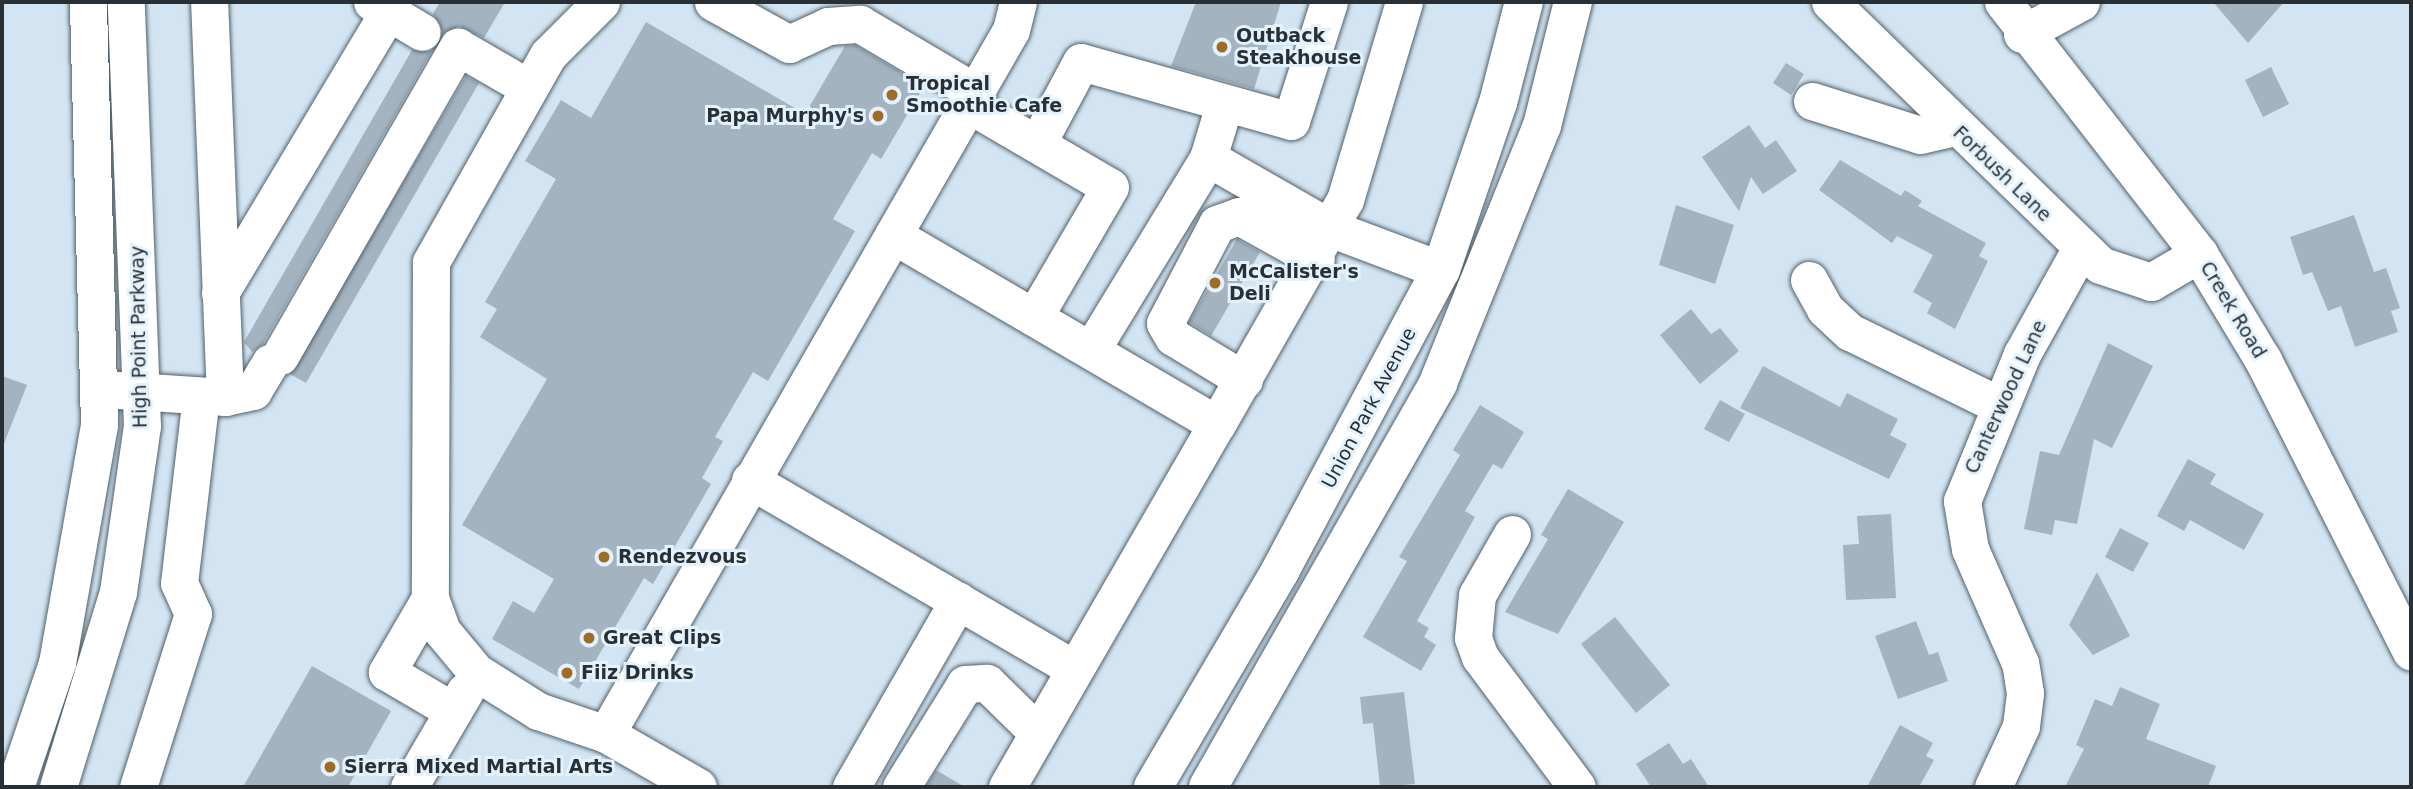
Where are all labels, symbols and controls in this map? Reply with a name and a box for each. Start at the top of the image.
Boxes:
place label: Outback Steakhouse [1236,25,1361,69]
marker: Outback Steakhouse [1214,39,1230,55]
place label: Tropical Smoothie Cafe [906,73,1062,117]
marker: Tropical Smoothie Cafe [884,87,900,103]
place label: Papa Murphy's [706,105,864,127]
marker: Papa Murphy's [870,108,886,124]
street label: Forbush Lane [1948,121,2056,227]
street label: High Point Parkway [126,246,152,428]
street label: Creek Road [2195,258,2271,362]
place label: McCalister's Deli [1229,261,1359,305]
marker: McCalister's Deli [1207,275,1223,291]
street label: Canterwood Lane [1960,317,2052,477]
street label: Union Park Avenue [1317,324,1421,492]
place label: Rendezvous [618,546,747,568]
marker: Rendezvous [596,549,612,565]
place label: Great Clips [603,627,721,649]
marker: Great Clips [581,630,597,646]
place label: Fiiz Drinks [581,662,694,684]
marker: Fiiz Drinks [559,665,575,681]
place label: Sierra Mixed Martial Arts [344,756,613,778]
marker: Sierra Mixed Martial Arts [322,759,338,775]

